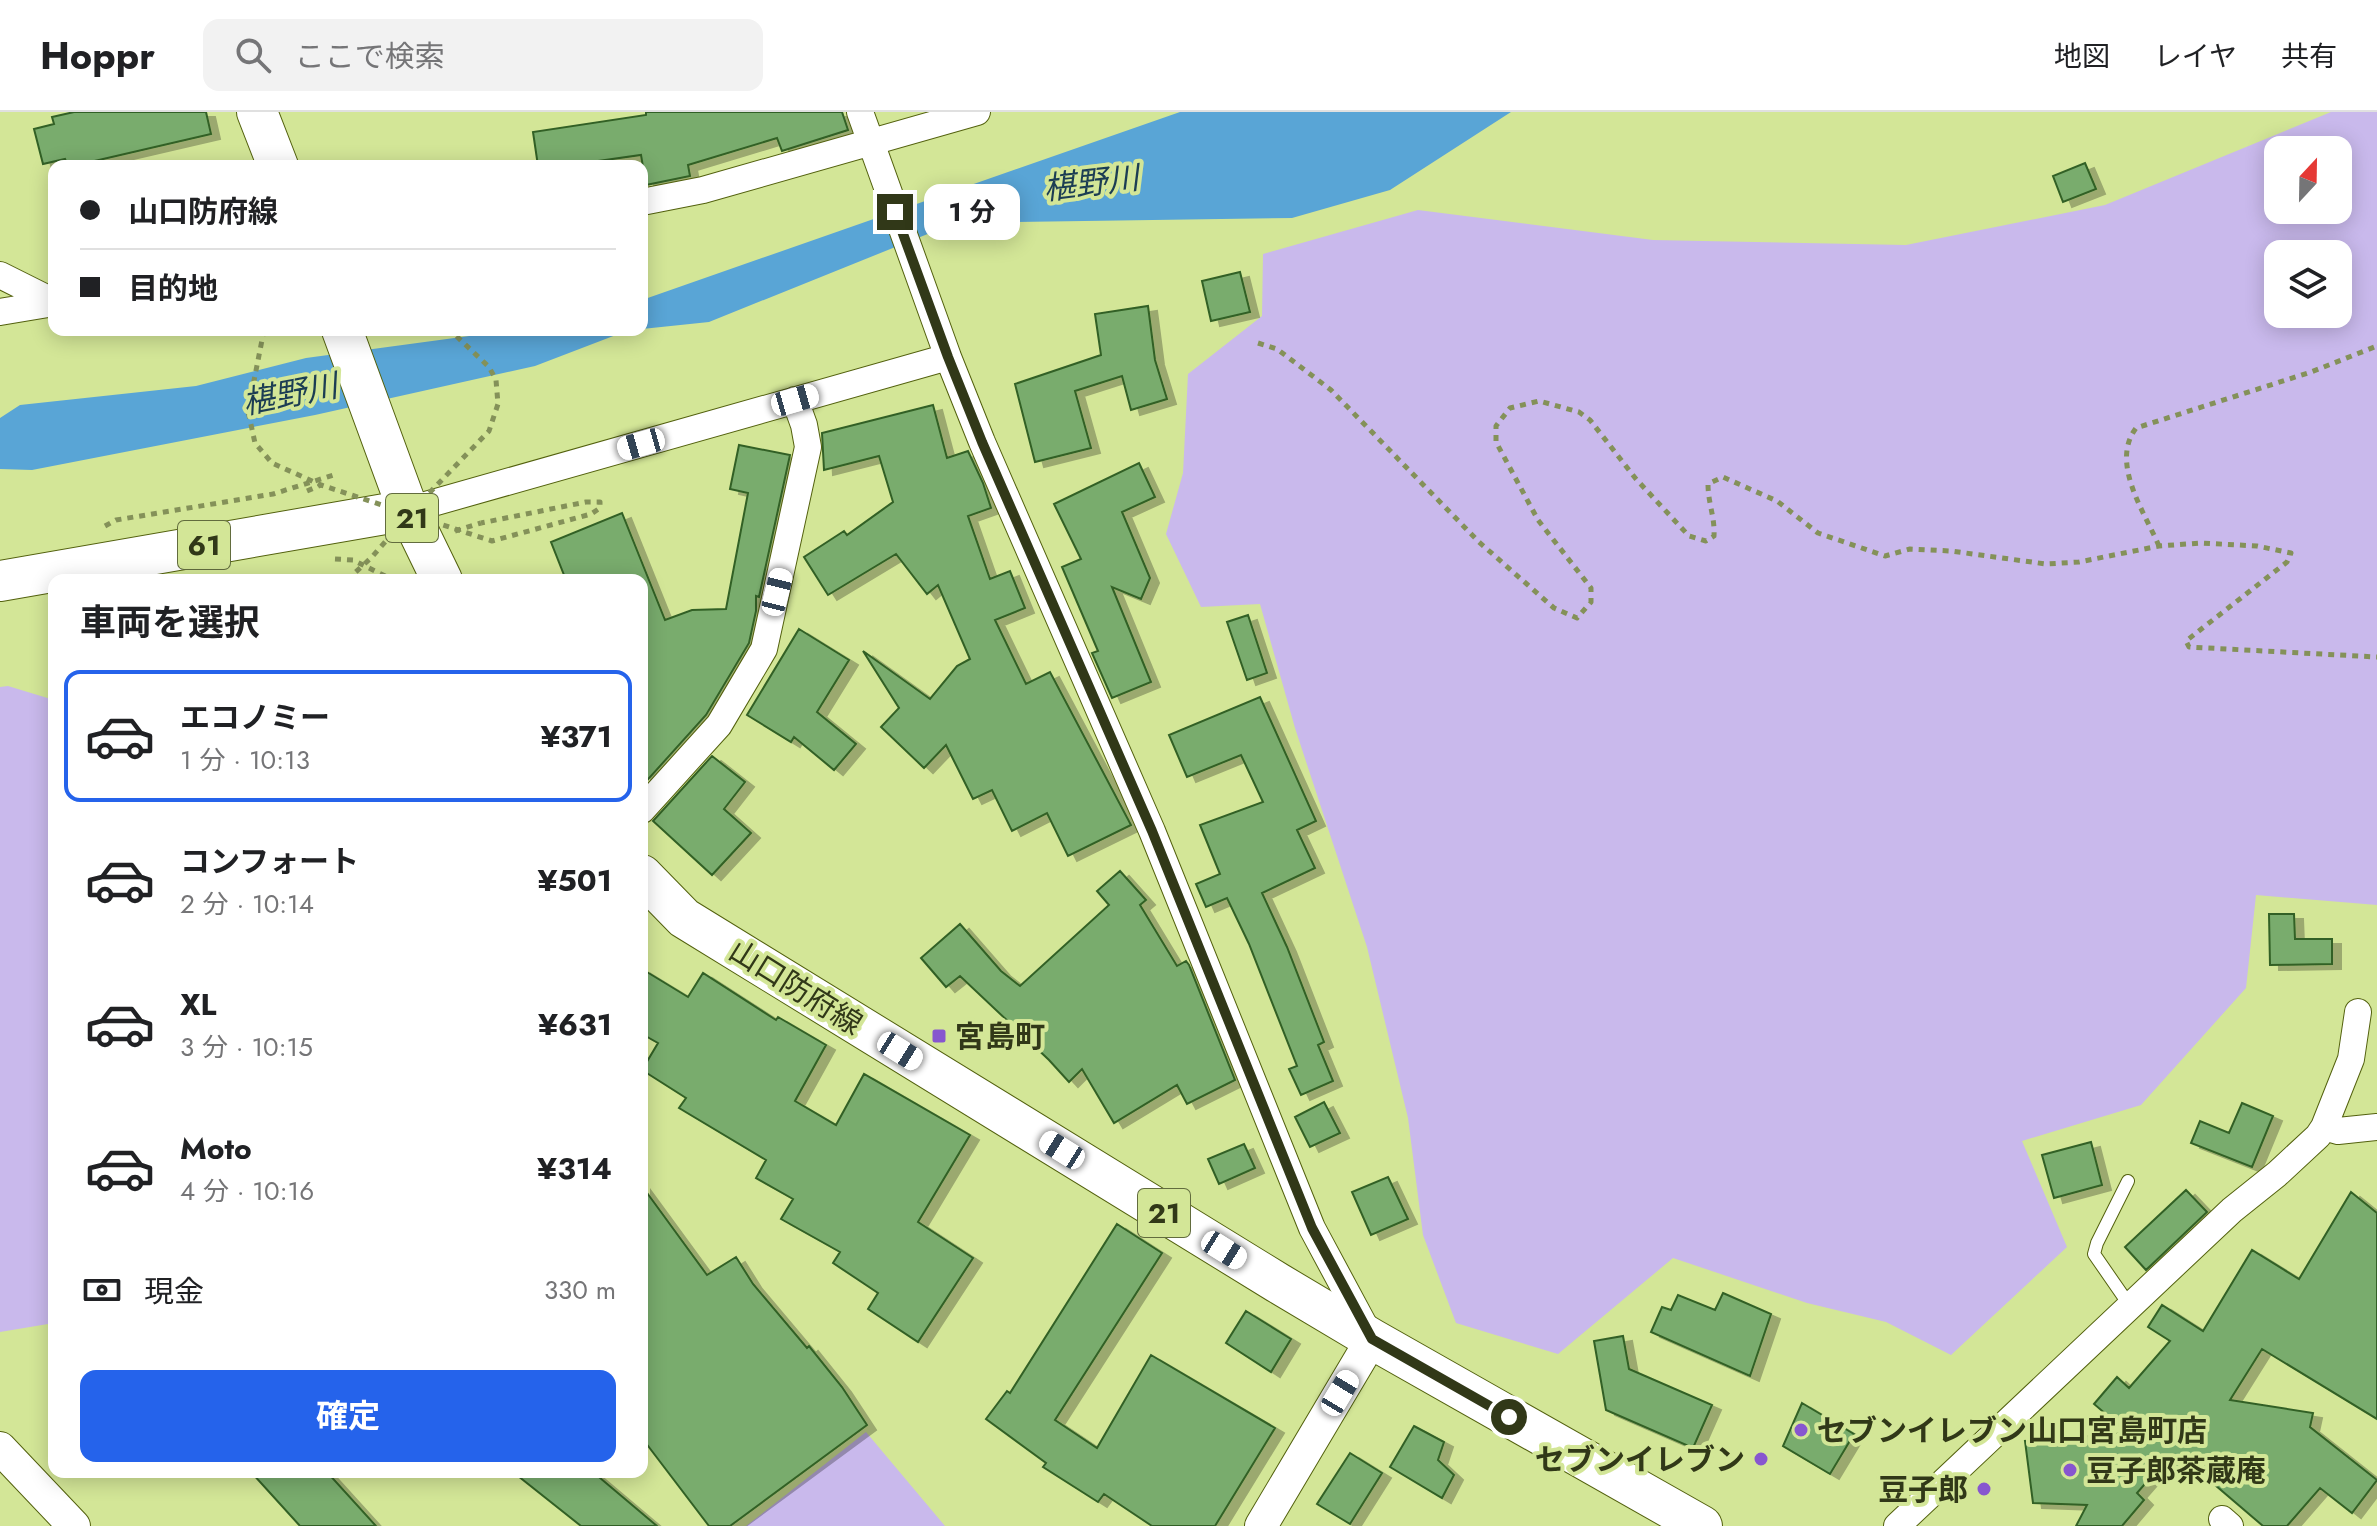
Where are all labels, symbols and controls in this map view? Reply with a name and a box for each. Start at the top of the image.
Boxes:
search box [203,19,763,91]
text: Hoppr [40,28,155,83]
icon: search [231,33,275,77]
text: ここで検索 [295,35,445,78]
text: 地図 [2054,36,2110,77]
text: レイヤ [2154,36,2237,77]
text: 共有 [2281,36,2337,77]
north arrow [2264,136,2352,224]
map controls [2264,136,2352,328]
water label: 椹野川 [1041,154,1144,212]
callout: 1 分 [923,184,1019,240]
text: 山口防府線 [128,190,278,233]
text: 1 分 [948,193,996,231]
route end [877,194,913,230]
button: layers [2264,240,2352,328]
text: 目的地 [128,267,218,310]
water label: 椹野川 [238,362,344,426]
car [769,382,821,418]
car [615,426,667,462]
road number: 21 [386,494,438,542]
road number: 61 [178,521,230,569]
car [760,566,794,618]
text: 車両を選択 [80,596,260,648]
text: エコノミー [180,696,330,739]
icon: car [84,700,156,772]
text: ¥371 [540,715,612,758]
text: 1 分 · 10:13 [180,741,310,779]
text: コンフォート [180,840,359,883]
icon: car [84,844,156,916]
text: ¥501 [537,859,612,902]
text: 2 分 · 10:14 [180,885,314,923]
street label: 山口防府線 [721,929,871,1045]
text: XL [180,983,216,1026]
icon: car [84,988,156,1060]
text: ¥631 [538,1003,612,1046]
place label: 宮島町 [955,1015,1045,1058]
marker: 宮島町 [930,1027,948,1045]
text: 3 分 · 10:15 [180,1028,313,1066]
car [873,1028,927,1074]
text: Moto [180,1127,252,1170]
car [1035,1127,1089,1173]
icon: car [84,1132,156,1204]
text: ¥314 [537,1147,612,1190]
text: 4 分 · 10:16 [180,1172,314,1210]
road number: 21 [1138,1189,1190,1237]
car [1197,1227,1251,1273]
icon: cash [80,1268,124,1312]
text: 現金 [144,1270,204,1313]
text: 330 m [544,1271,616,1309]
car [1317,1366,1363,1420]
button: 確定 [80,1370,616,1462]
route start [1491,1399,1527,1435]
place label: セブンイレブン山口宮島町店 [1817,1409,2207,1452]
marker: セブンイレブン山口宮島町店 [1792,1421,1810,1439]
place label: セブンイレブン [1535,1438,1745,1481]
place label: 豆子郎茶蔵庵 [2086,1449,2266,1492]
marker: セブンイレブン [1752,1450,1770,1468]
marker: 豆子郎茶蔵庵 [2061,1461,2079,1479]
place label: 豆子郎 [1878,1468,1968,1511]
marker: 豆子郎 [1975,1480,1993,1498]

